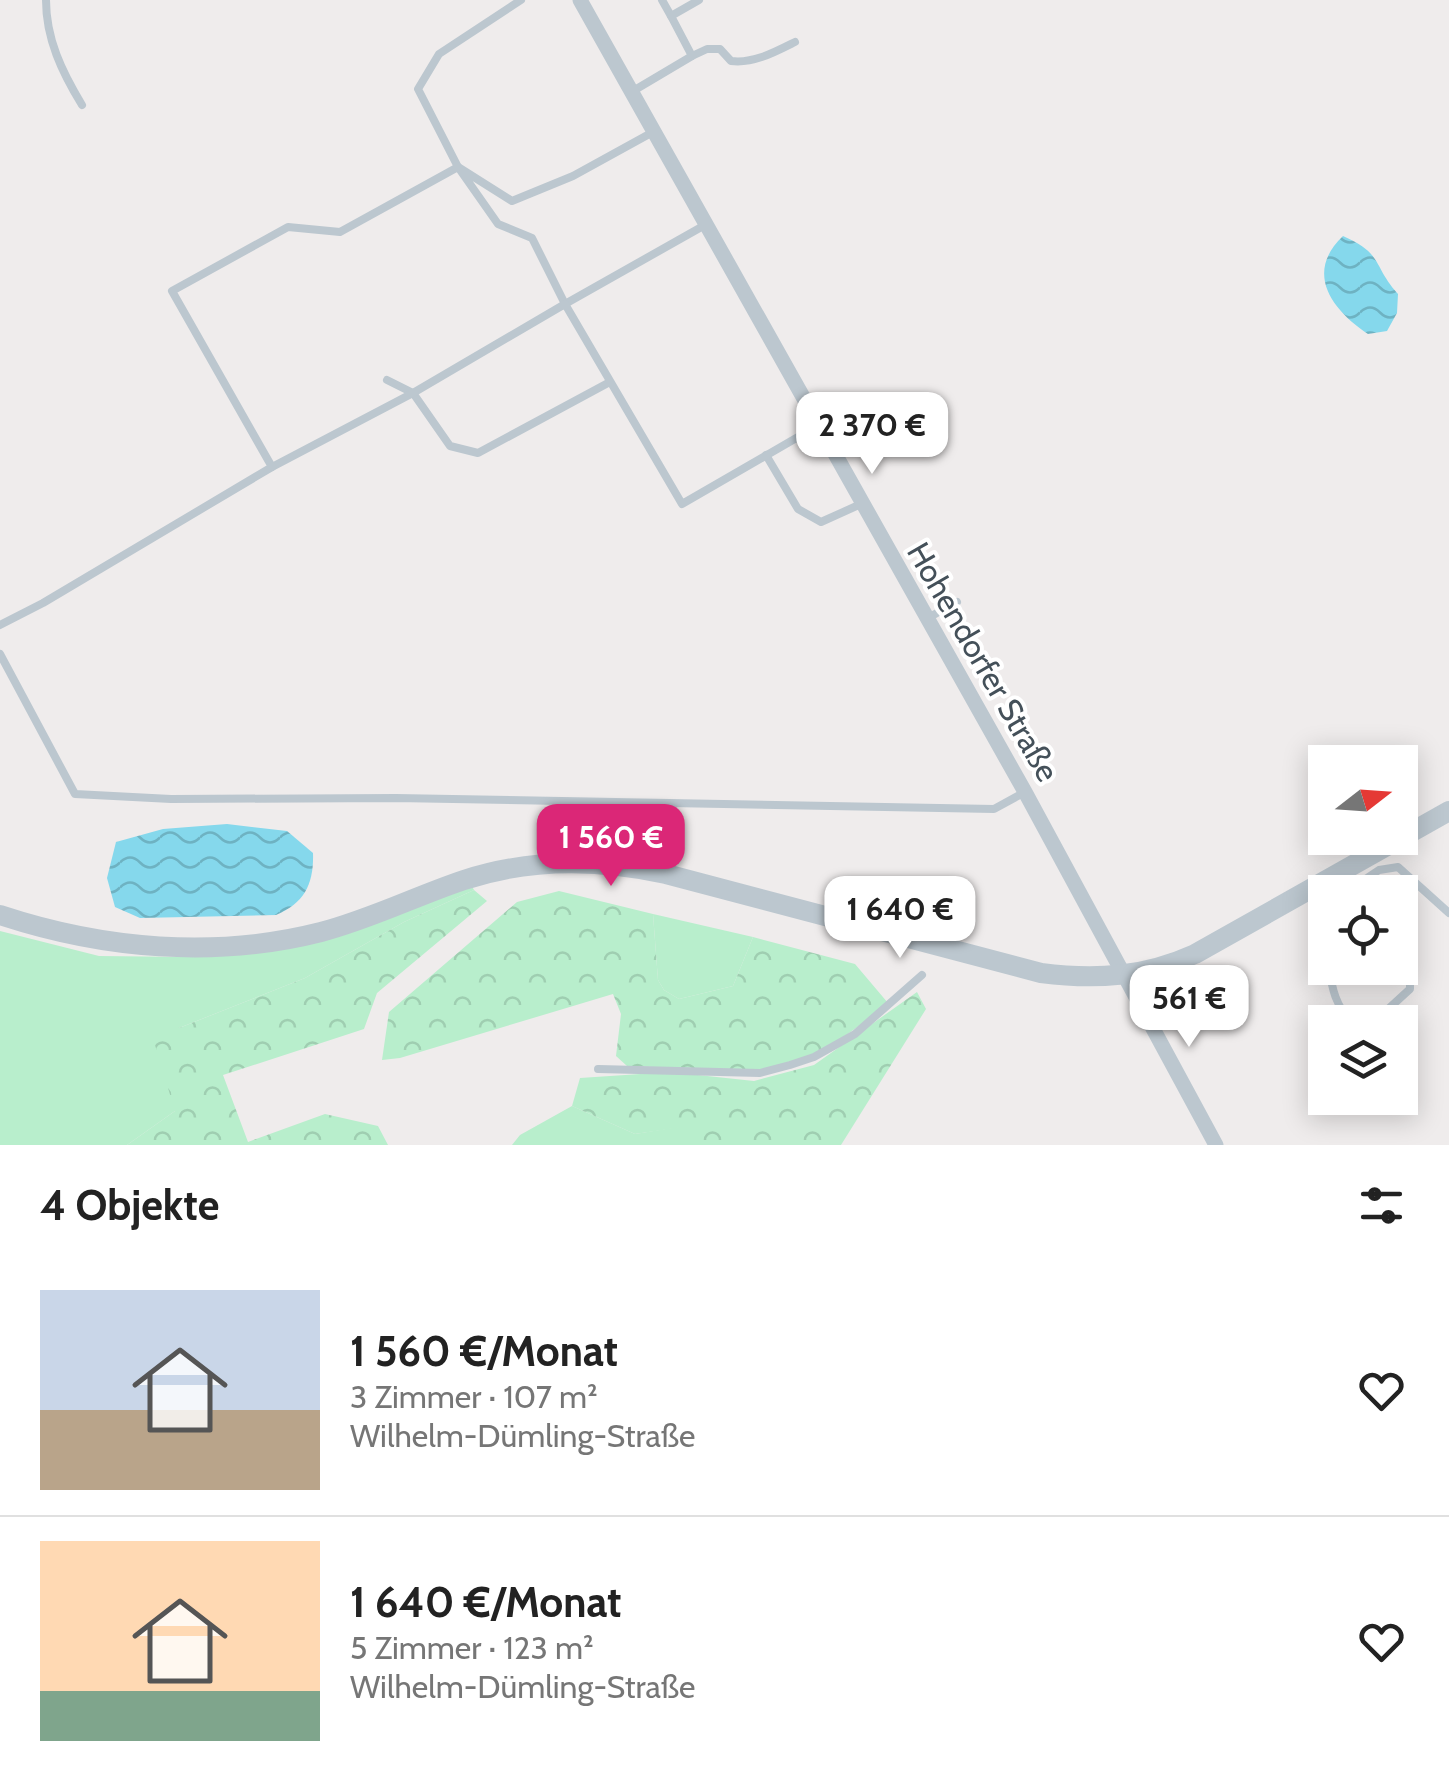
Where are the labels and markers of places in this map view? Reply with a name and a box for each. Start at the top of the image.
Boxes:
pin: 2 370 € [780,392,964,477]
pin: 1 560 € [519,804,703,889]
pin: 1 640 € [808,876,992,961]
pin: 561 € [1119,965,1259,1050]

